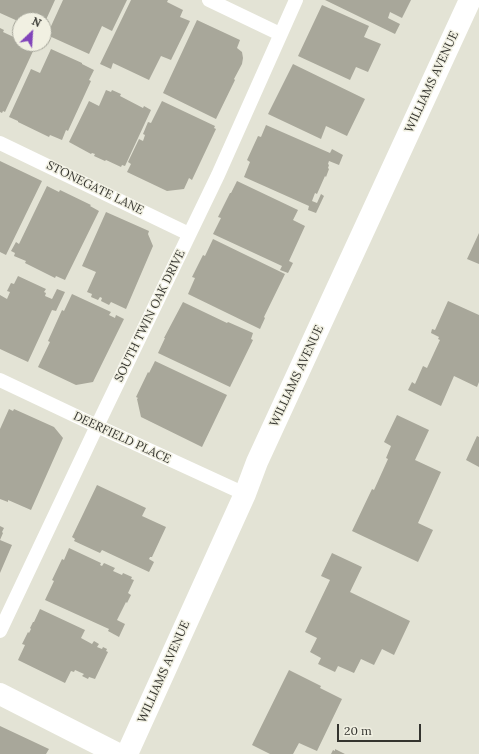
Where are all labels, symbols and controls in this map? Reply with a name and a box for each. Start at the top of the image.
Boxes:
north arrow [12,12,52,52]
text: N [30,14,43,30]
street label: WILLIAMS AVENUE [402,29,462,135]
street label: STONEGATE LANE [44,158,146,218]
street label: SOUTH TWIN OAK DRIVE [112,248,188,384]
street label: WILLIAMS AVENUE [267,323,327,429]
street label: DEERFIELD PLACE [71,409,173,467]
street label: WILLIAMS AVENUE [135,619,193,725]
scale bar [339,716,423,742]
text: 20 m [344,723,372,738]

